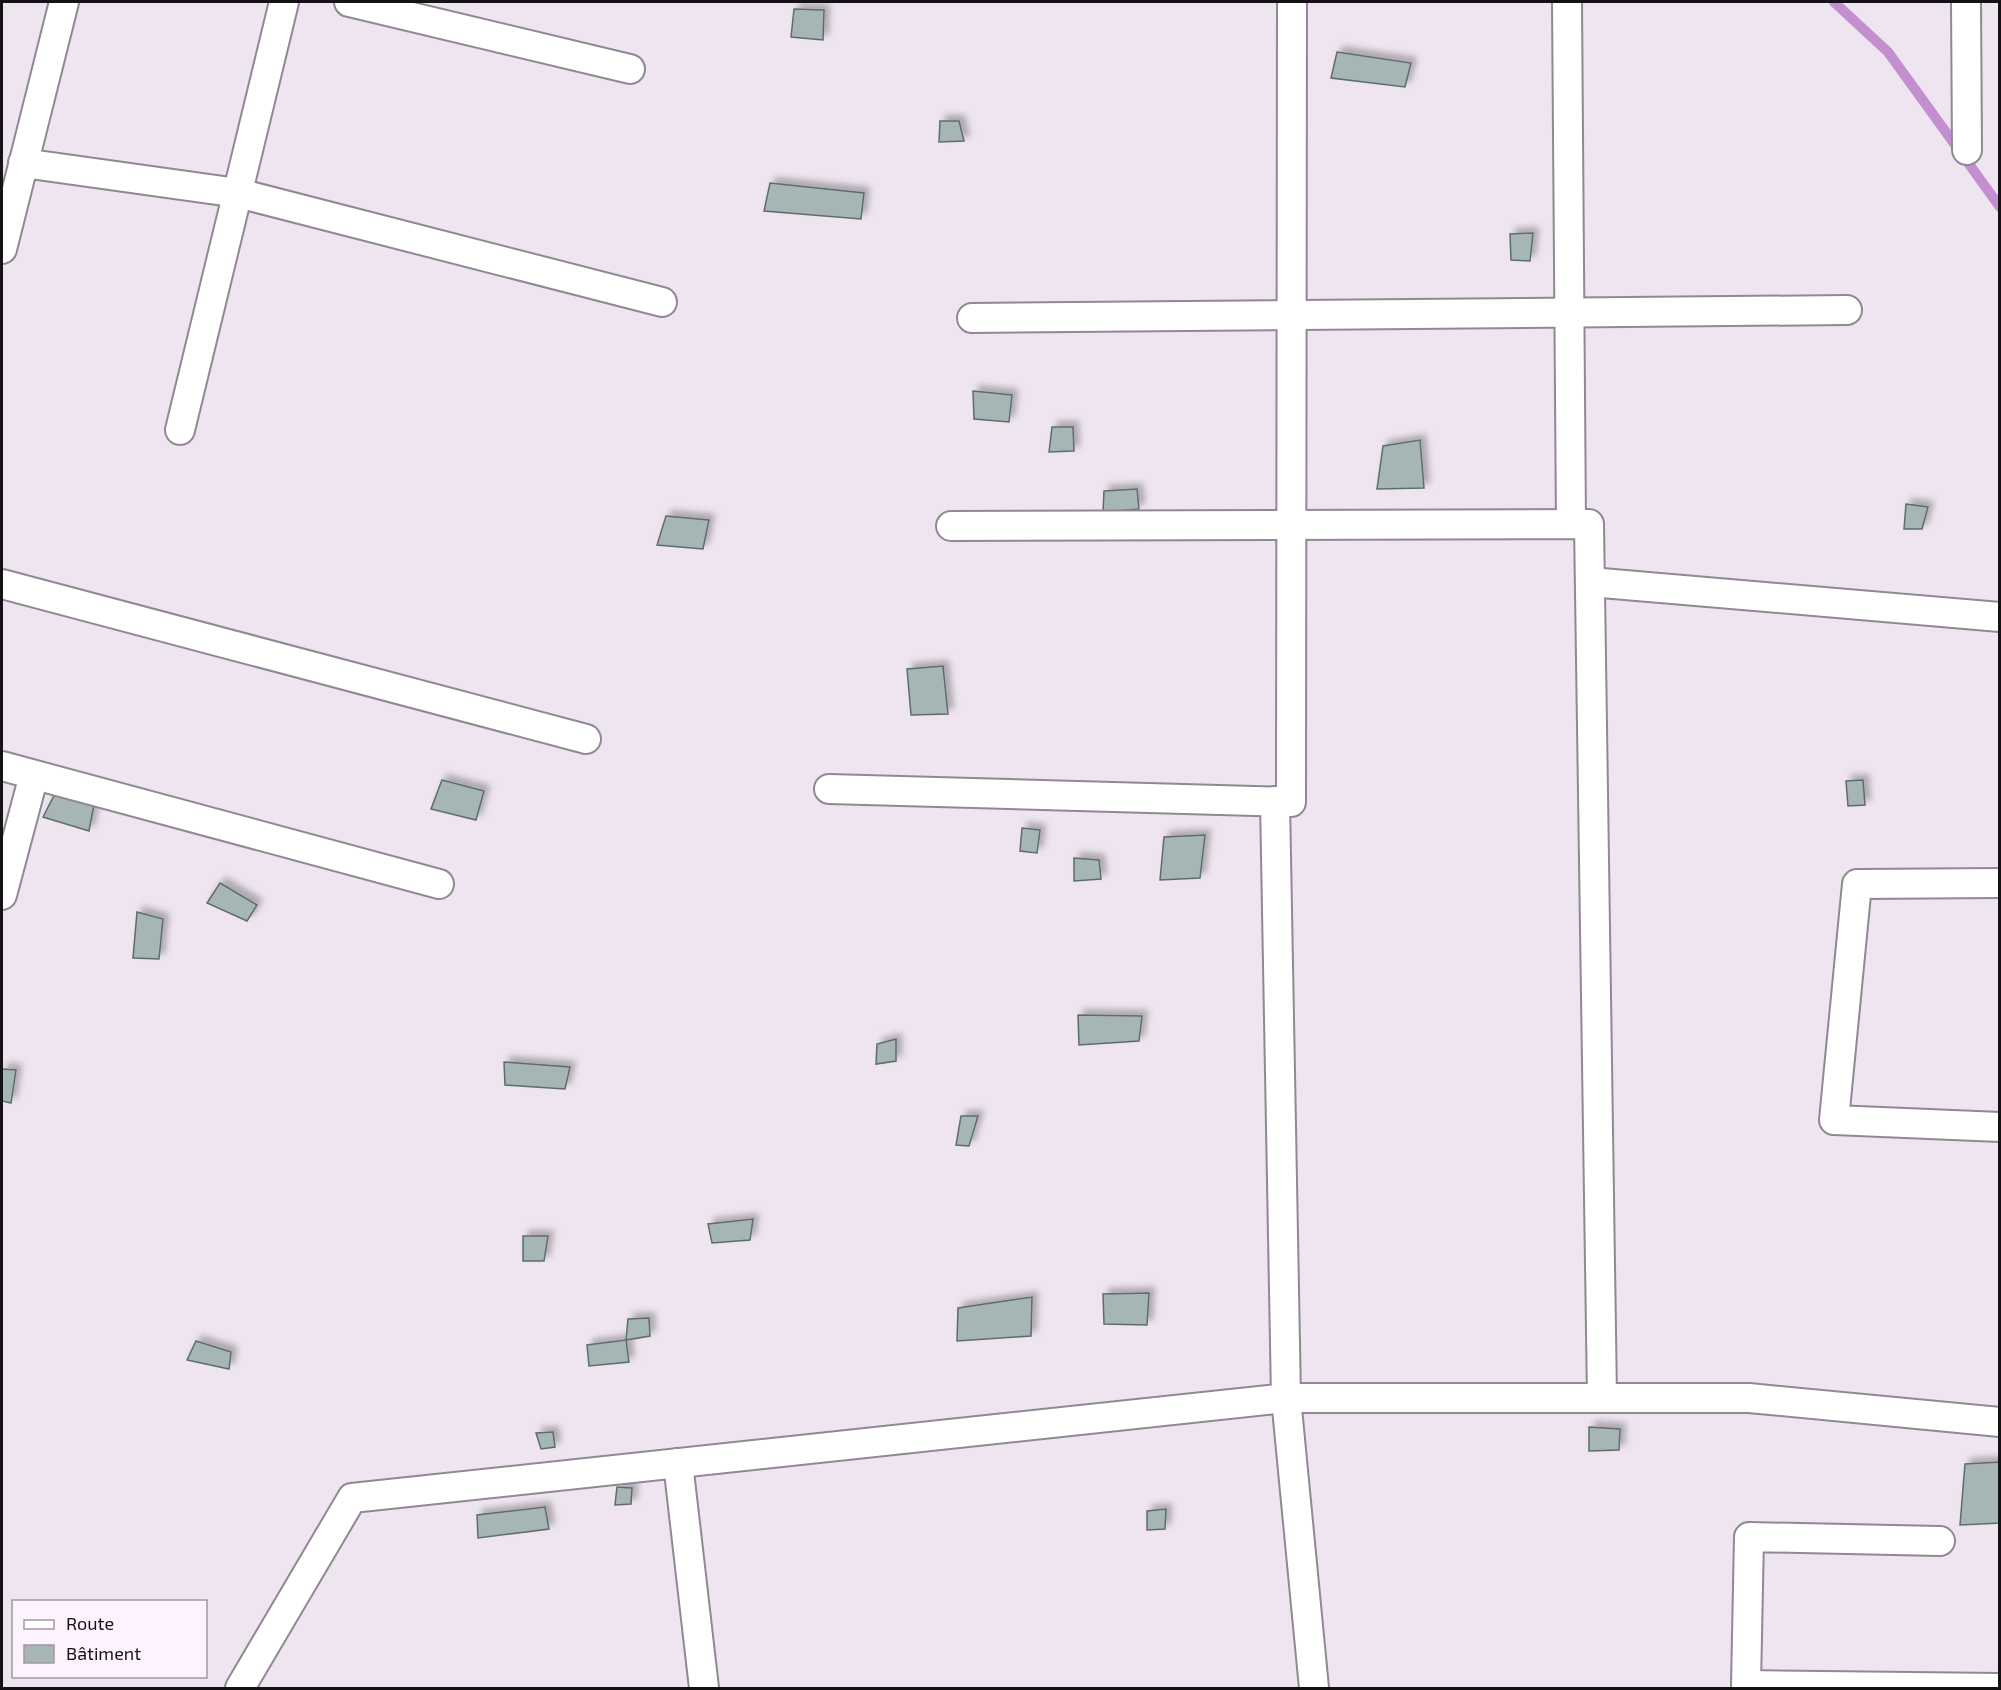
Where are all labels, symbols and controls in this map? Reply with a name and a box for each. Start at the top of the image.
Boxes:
legend [12,1600,207,1678]
text: Route [66,1612,114,1634]
text: Bâtiment [66,1642,141,1664]

